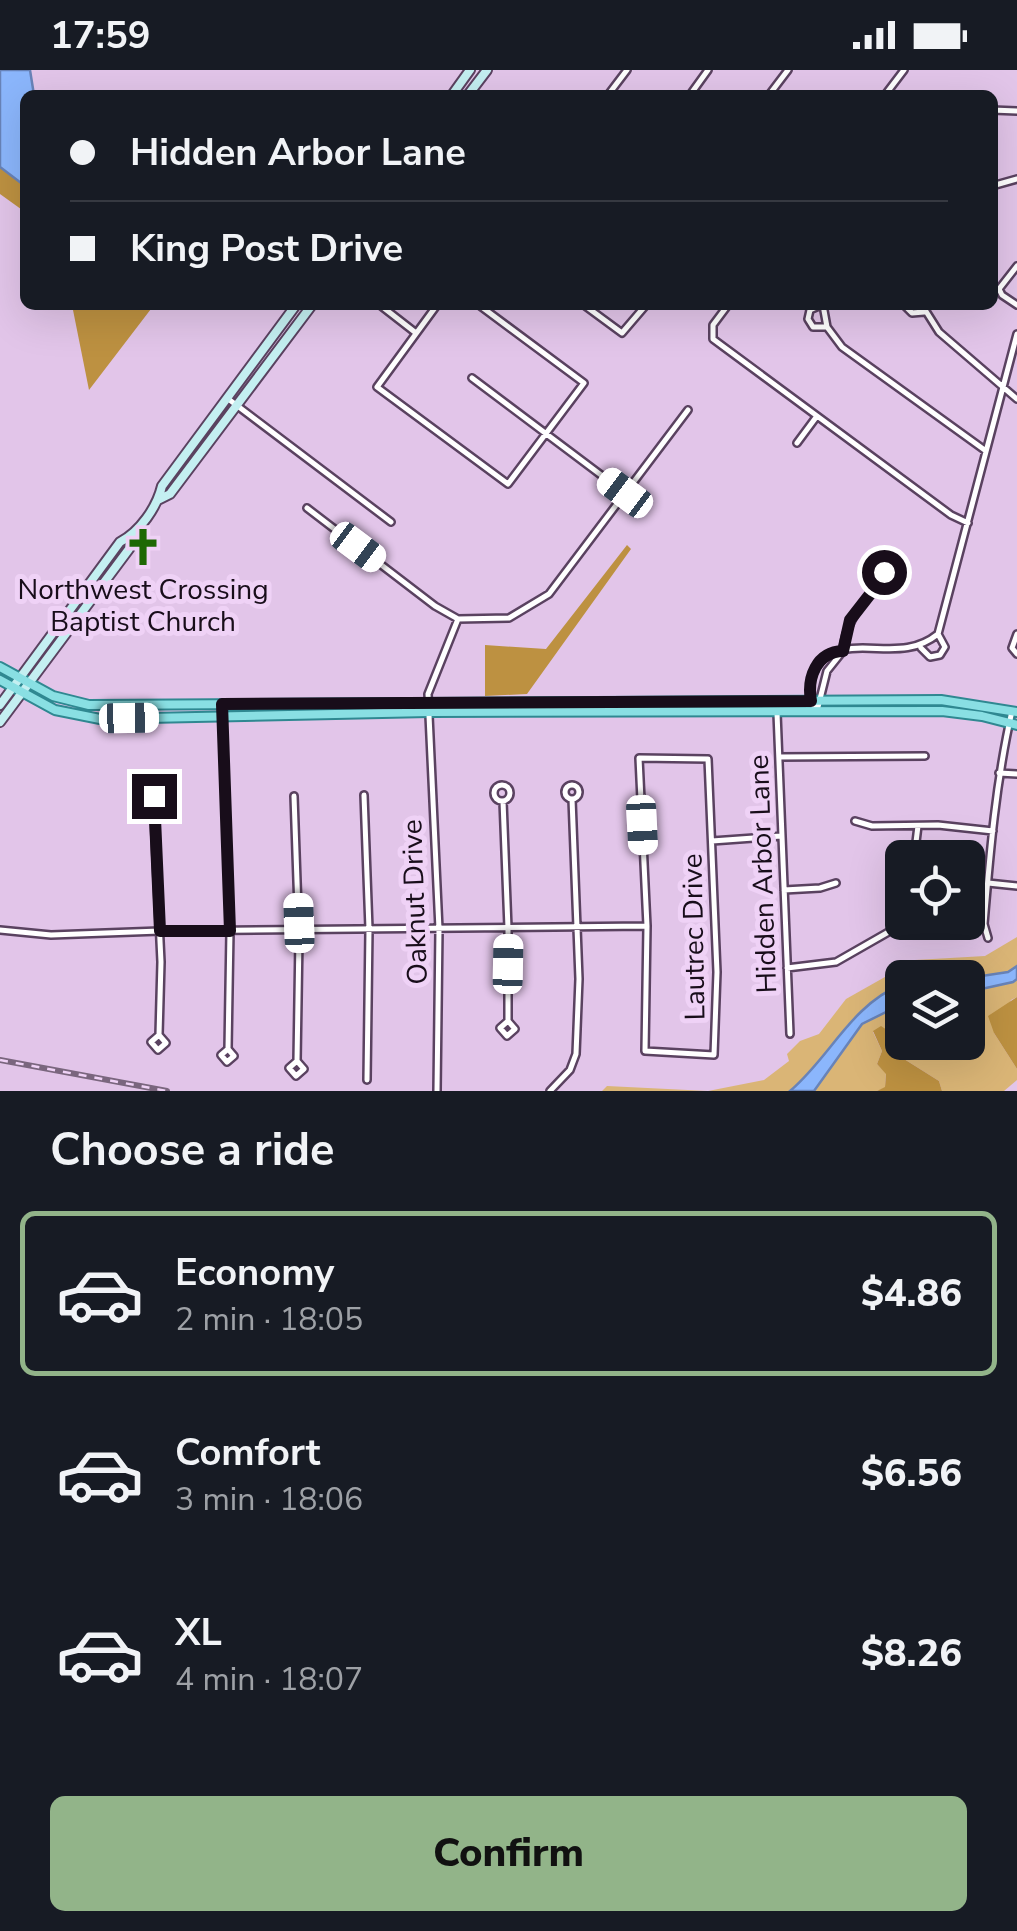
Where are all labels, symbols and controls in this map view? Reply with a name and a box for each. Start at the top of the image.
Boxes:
text: 17:59 [50,10,151,61]
text: Hidden Arbor Lane [130,127,466,178]
text: King Post Drive [130,223,403,274]
car [592,463,658,523]
car [325,517,391,577]
church icon: Northwest Crossing Baptist Church [122,526,164,568]
route start [862,550,907,595]
place label: Northwest Crossing Baptist Church [17,571,269,641]
car [99,702,159,734]
street label: Hidden Arbor Lane [740,754,786,994]
route end [132,774,177,819]
car [625,794,659,856]
street label: Oaknut Drive [393,819,437,985]
map controls [885,840,985,1060]
button: locate [885,840,985,940]
street label: Lautrec Drive [674,853,714,1021]
car [283,892,315,954]
car [492,934,524,994]
button: layers [885,960,985,1060]
text: Choose a ride [50,1120,335,1181]
text: Economy [175,1247,334,1298]
icon: car [55,1249,145,1339]
text: $4.86 [861,1268,962,1319]
text: 2 min · 18:05 [175,1298,363,1341]
text: Comfort [175,1427,320,1478]
icon: car [55,1429,145,1519]
text: $6.56 [861,1448,962,1499]
text: 3 min · 18:06 [175,1478,363,1521]
text: XL [175,1607,222,1658]
icon: car [55,1609,145,1699]
text: $8.26 [861,1628,962,1679]
text: 4 min · 18:07 [175,1658,363,1701]
button: Confirm [50,1796,967,1911]

